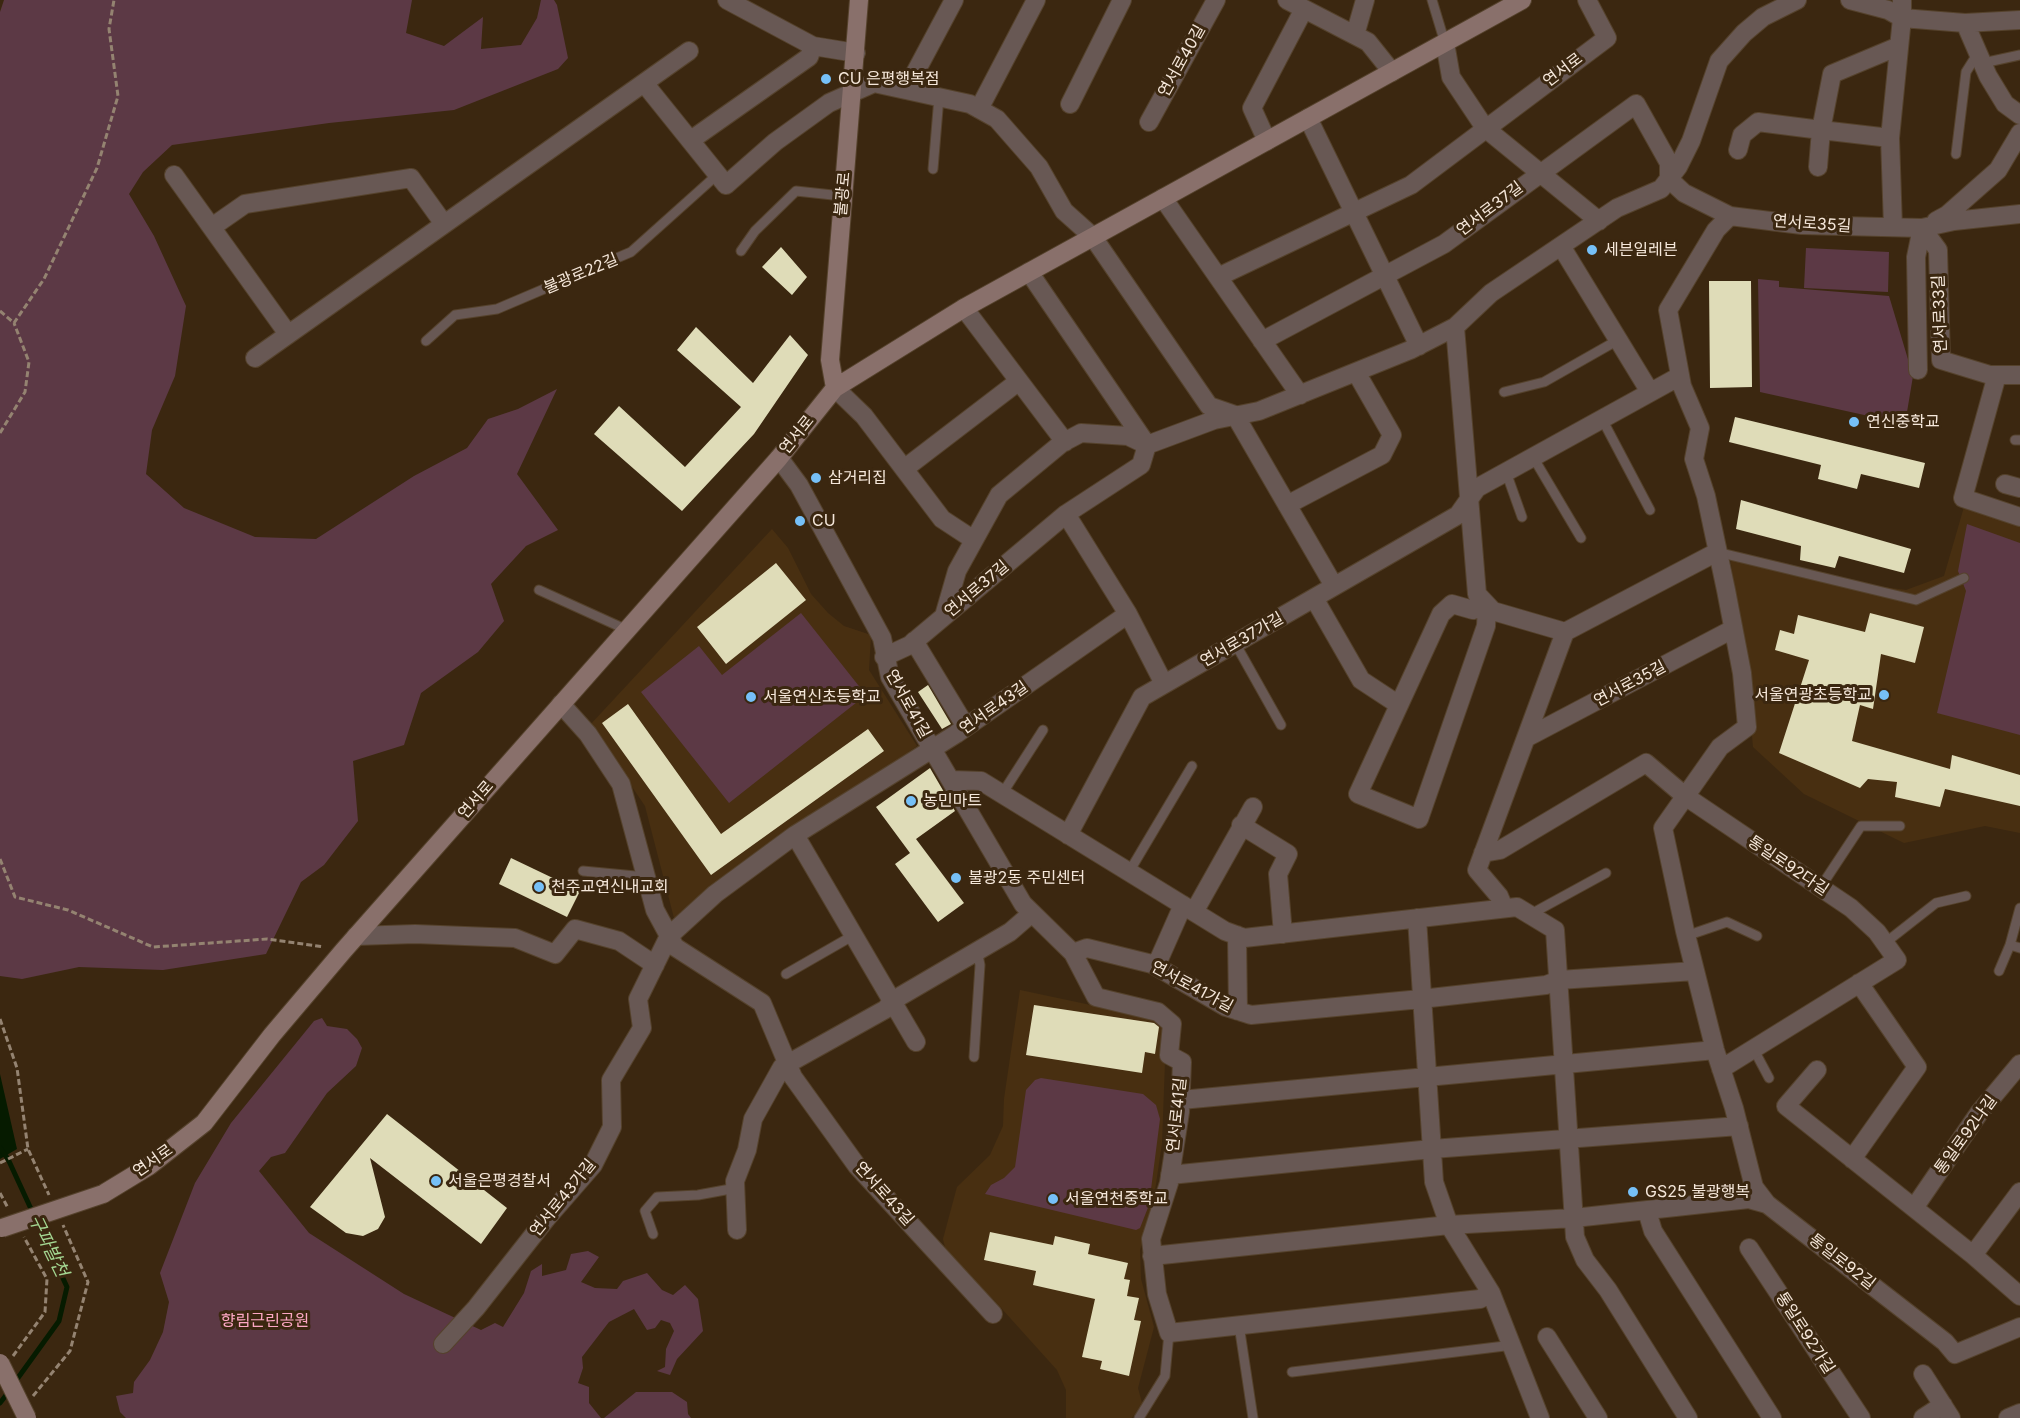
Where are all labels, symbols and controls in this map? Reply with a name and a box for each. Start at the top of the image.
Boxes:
street label: 연서로40길 [1154,22,1210,100]
street label: 연서로 [1540,49,1586,91]
place label: CU 은평행복점 [838,69,940,89]
marker: CU 은평행복점 [819,72,833,86]
street label: 불광로 [832,171,854,217]
street label: 연서로37길 [1453,178,1527,240]
street label: 연서로35길 [1772,212,1852,236]
place label: 세븐일레븐 [1604,240,1678,260]
marker: 세븐일레븐 [1585,243,1599,257]
street label: 불광로22길 [541,250,621,298]
street label: 연서로33길 [1929,274,1951,354]
street label: 연서로 [776,412,818,458]
place label: 연신중학교 [1866,412,1940,432]
marker: 연신중학교 [1847,415,1861,429]
place label: 삼거리집 [828,468,887,488]
marker: 삼거리집 [809,471,823,485]
place label: CU [812,511,836,531]
marker: CU [793,514,807,528]
street label: 연서로37길 [941,557,1013,621]
street label: 연서로37가길 [1197,609,1287,671]
street label: 연서로35길 [1591,657,1669,711]
street label: 연서로41길 [881,666,935,742]
street label: 연서로43길 [956,677,1032,739]
place label: 서울연광초등학교 [1754,685,1872,705]
place label: 서울연신초등학교 [763,687,881,707]
marker: 서울연광초등학교 [1877,688,1891,702]
marker: 서울연신초등학교 [744,690,758,704]
street label: 연서로 [454,777,498,823]
place label: 농민마트 [923,791,982,811]
marker: 농민마트 [904,794,918,808]
street label: 통일로92다길 [1744,832,1832,900]
place label: 불광2동 주민센터 [968,868,1085,888]
marker: 불광2동 주민센터 [949,871,963,885]
place label: 천주교연신내교회 [551,877,669,897]
marker: 천주교연신내교회 [532,880,546,894]
street label: 연서로41가길 [1148,957,1236,1017]
street label: 연서로41길 [1164,1076,1190,1154]
street label: 통일로92나길 [1931,1092,2001,1178]
street label: 연서로 [129,1140,177,1182]
street label: 연서로43가길 [526,1156,600,1240]
street label: 연서로43길 [850,1158,918,1230]
place label: 서울은평경찰서 [448,1171,551,1191]
marker: 서울은평경찰서 [429,1174,443,1188]
place label: GS25 불광행복 [1645,1182,1750,1202]
marker: GS25 불광행복 [1626,1185,1640,1199]
place label: 서울연천중학교 [1065,1189,1168,1209]
marker: 서울연천중학교 [1046,1192,1060,1206]
water label: 구파발천 [24,1211,72,1281]
street label: 통일로92길 [1805,1230,1879,1294]
street label: 통일로92가길 [1772,1289,1838,1377]
park label: 향림근린공원 [221,1311,309,1331]

